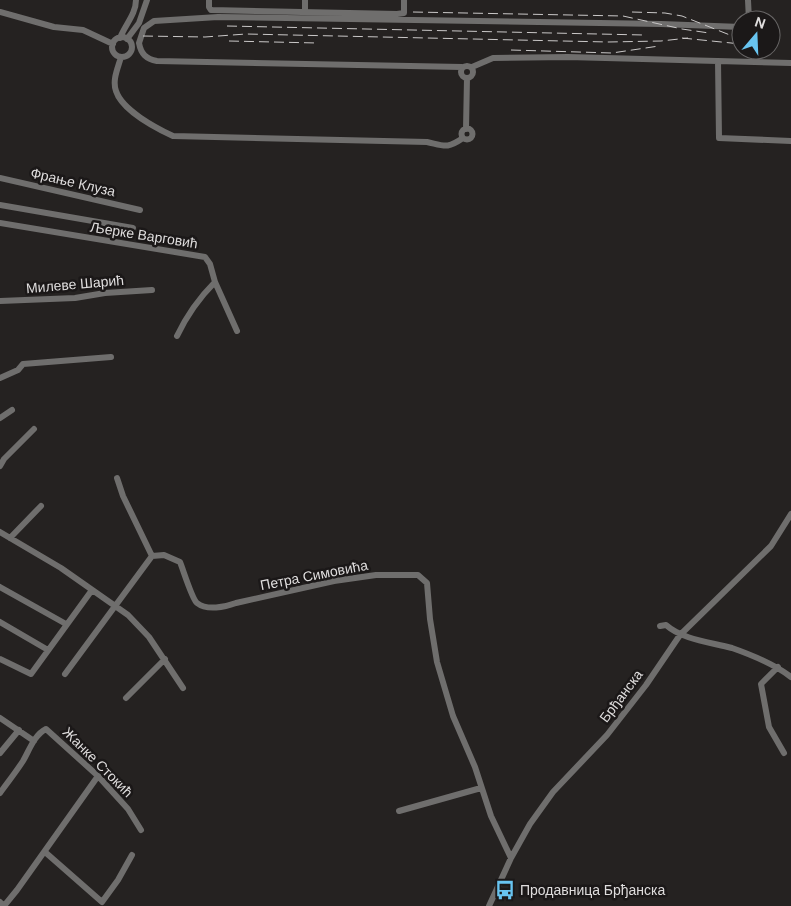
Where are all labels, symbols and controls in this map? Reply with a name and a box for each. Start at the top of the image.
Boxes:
north arrow [731,10,781,60]
text: N [752,13,768,33]
street label: Фрање Клуза [29,163,117,201]
street label: Љерке Варговић [89,218,199,252]
street label: Милеве Шарић [25,271,125,297]
street label: Петра Симовића [259,556,370,594]
street label: Брђанска [595,666,647,726]
street label: Жанке Стокић [59,723,137,801]
bus stop icon: Продавница Брђанска [494,879,516,901]
place label: Продавница Брђанска [520,881,666,899]

